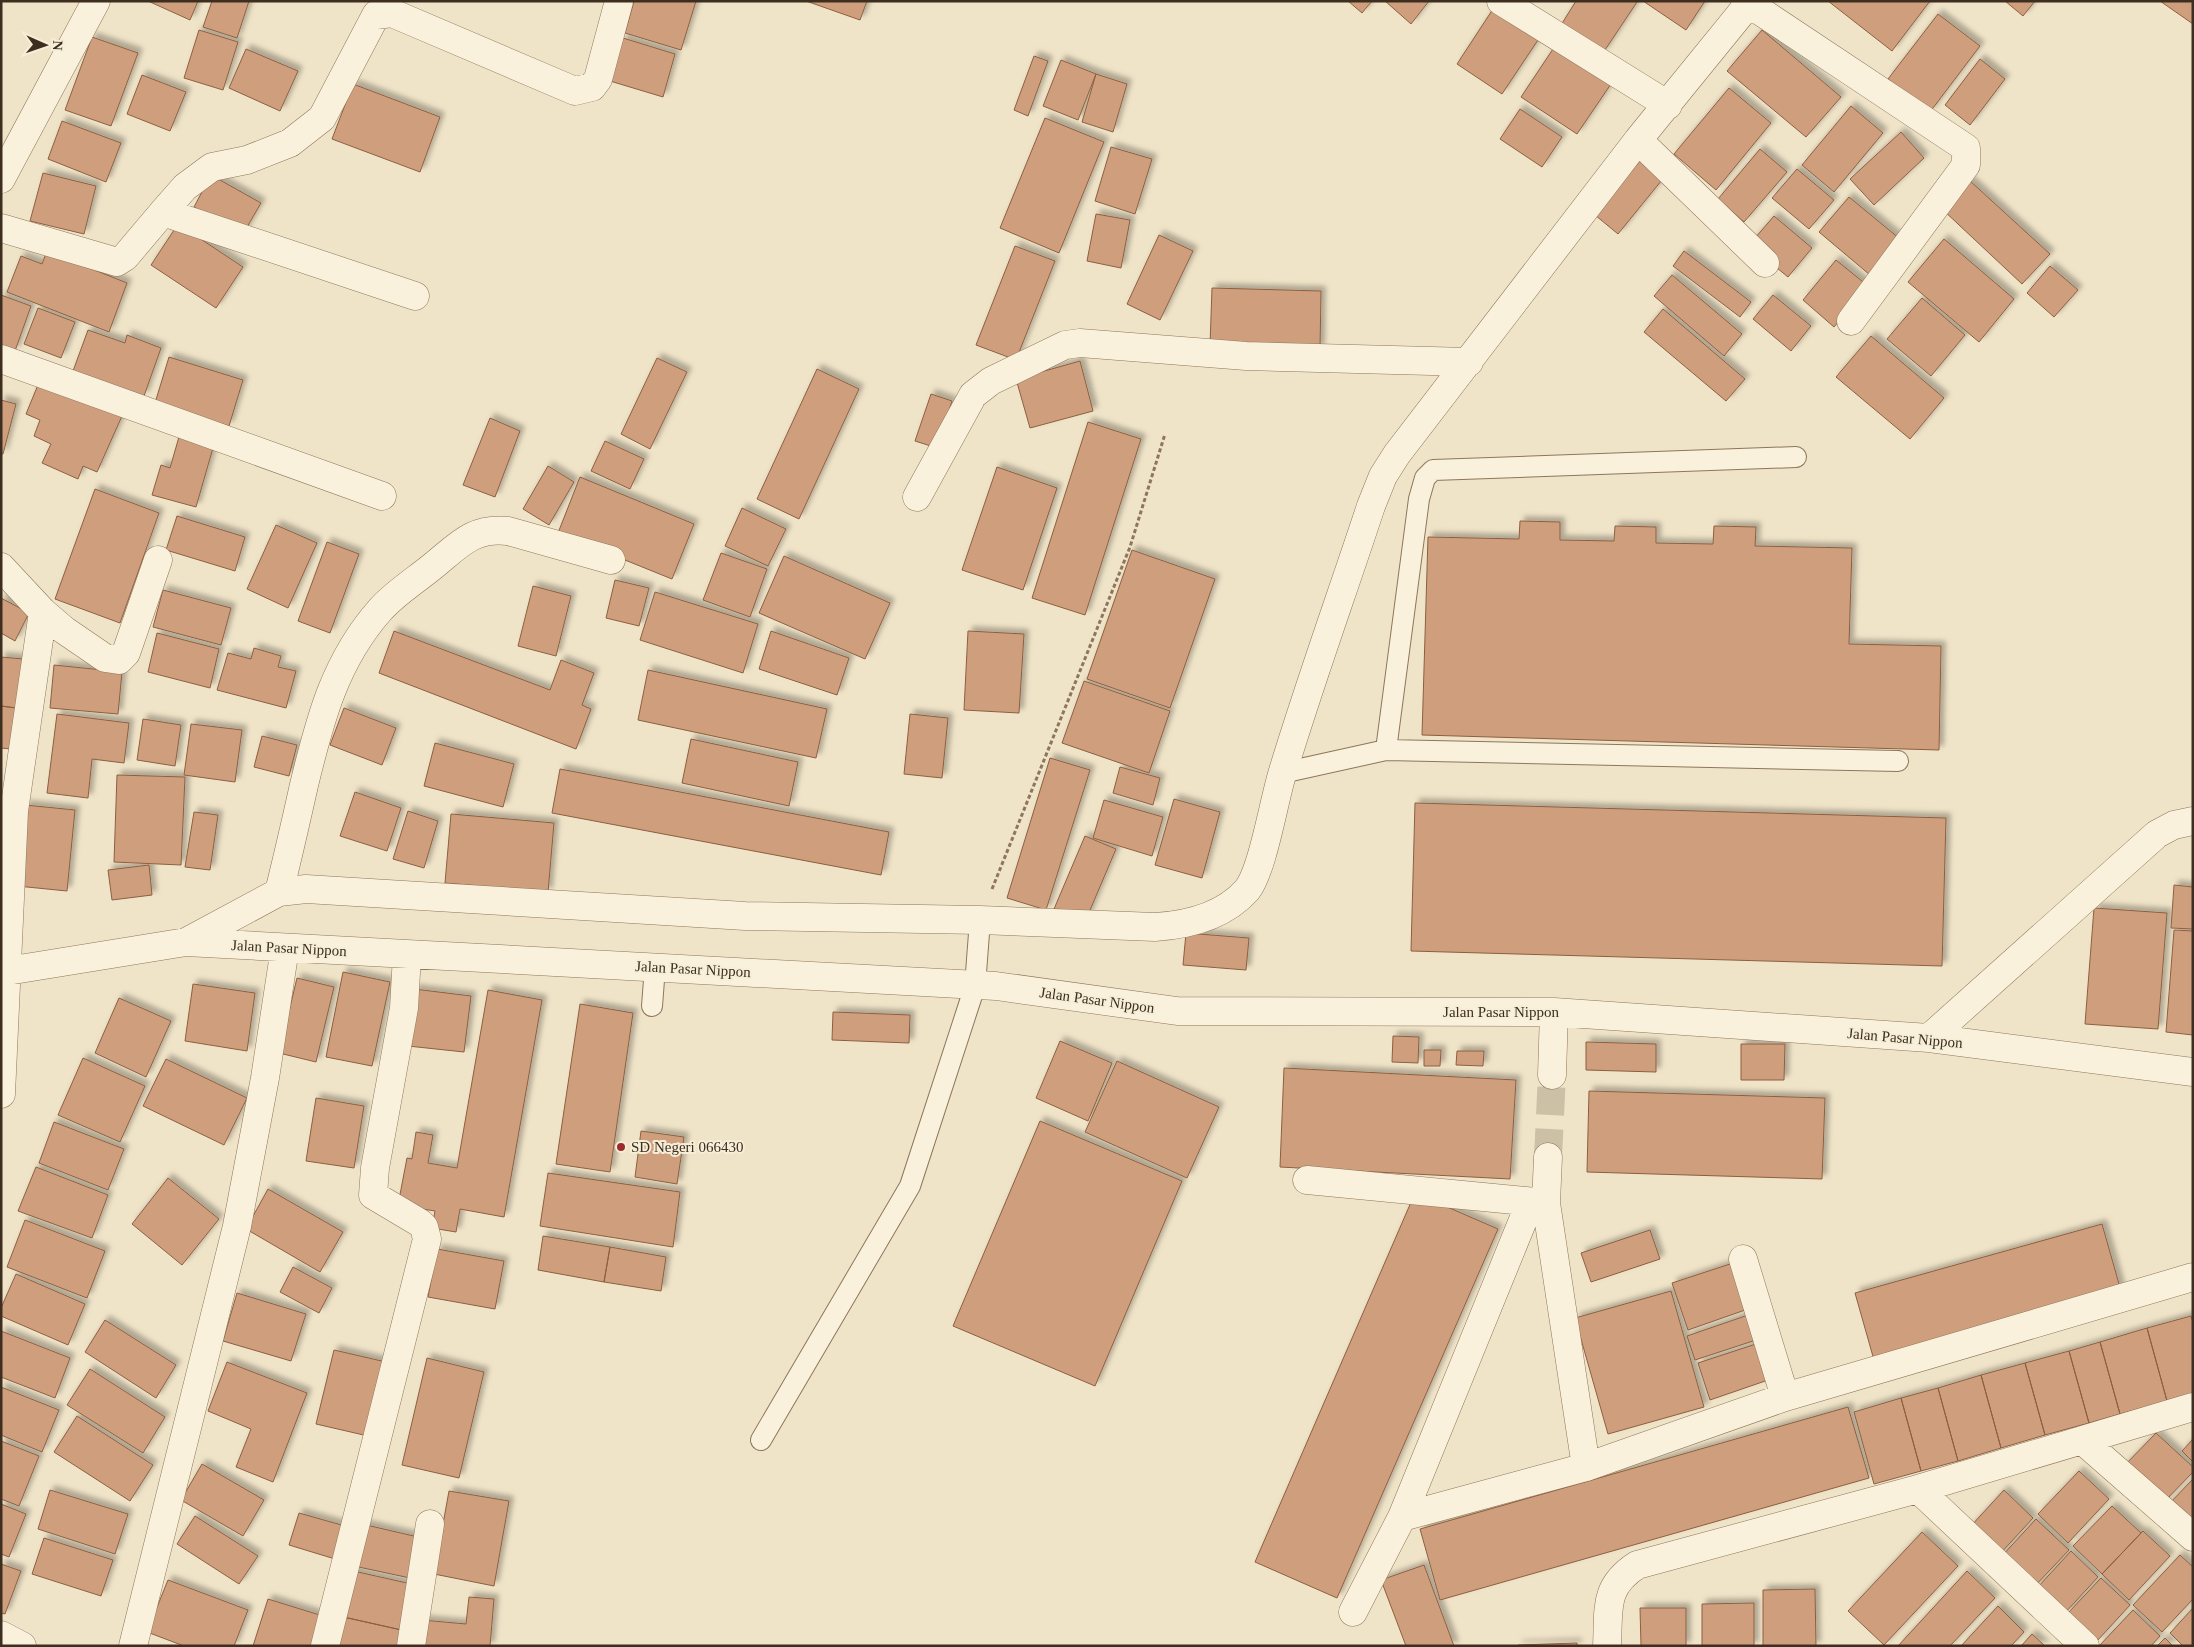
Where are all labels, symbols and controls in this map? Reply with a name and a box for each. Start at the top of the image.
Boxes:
north arrow [20,20,70,70]
text: N [50,40,65,51]
street label: Jalan Pasar Nippon [231,937,348,959]
street label: Jalan Pasar Nippon [635,958,752,980]
street label: Jalan Pasar Nippon [1039,984,1156,1016]
street label: Jalan Pasar Nippon [1443,1004,1559,1020]
street label: Jalan Pasar Nippon [1847,1025,1964,1051]
place label: SD Negeri 066430 [631,1139,744,1155]
marker: SD Negeri 066430 [615,1141,627,1153]

